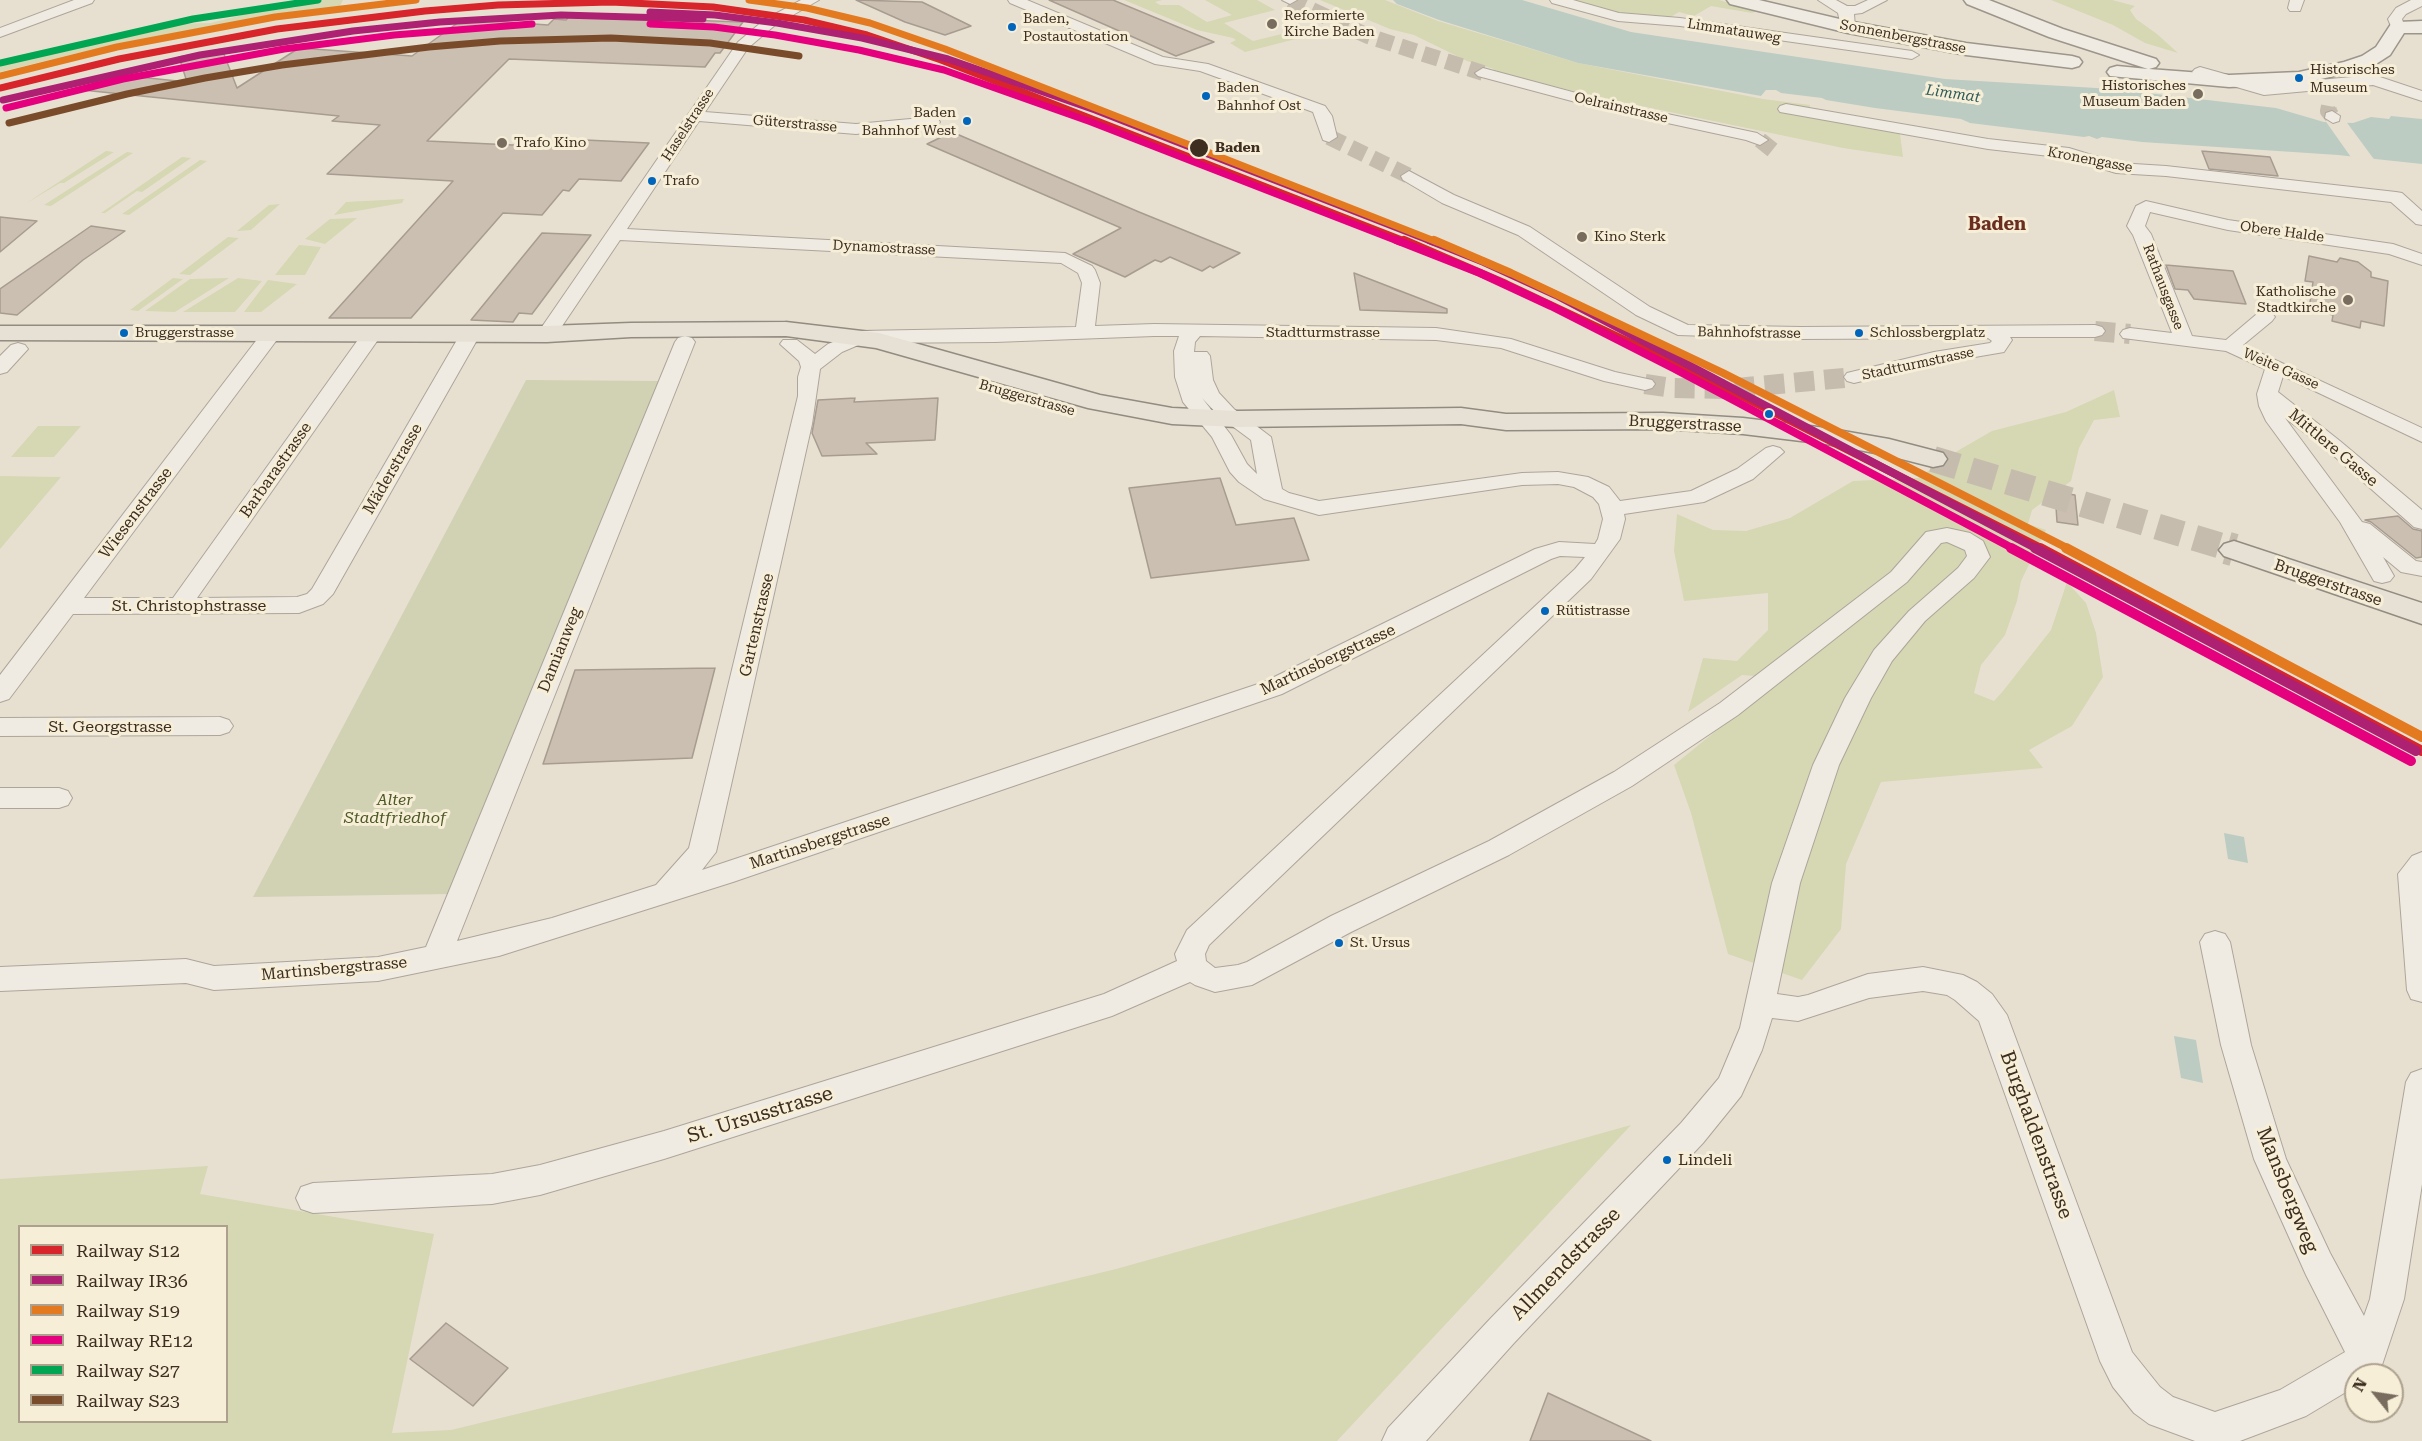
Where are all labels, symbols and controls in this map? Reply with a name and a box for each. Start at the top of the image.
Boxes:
place label: Reformierte Kirche Baden [1284,8,1375,40]
place label: Baden, Postautostation [1023,11,1129,44]
street label: Limmatauweg [1686,15,1782,47]
marker: Reformierte Kirche Baden [1265,17,1279,31]
street label: Sonnenbergstrasse [1838,17,1968,57]
marker: Baden, Postautostation [1006,21,1018,33]
place label: Historisches Museum [2310,62,2395,94]
marker: Historisches Museum [2293,72,2305,84]
place label: Historisches Museum Baden [2082,78,2186,110]
place label: Baden Bahnhof Ost [1217,80,1301,112]
water label: Limmat [1925,81,1981,107]
street label: Haselstrasse [658,85,718,165]
marker: Historisches Museum Baden [2191,87,2205,101]
street label: Oelrainstrasse [1572,89,1670,127]
marker: Baden Bahnhof Ost [1200,90,1212,102]
place label: Baden Bahnhof West [862,105,956,138]
street label: Güterstrasse [752,112,838,136]
marker: Baden Bahnhof West [961,115,973,127]
place label: Trafo Kino [514,135,586,151]
marker: Trafo Kino [495,136,509,150]
marker: Baden [1188,137,1210,159]
place label: Baden [1215,140,1260,156]
street label: Kronengasse [2046,144,2134,176]
place label: Trafo [663,173,699,189]
marker: Trafo [646,175,658,187]
district label: Baden [1968,214,2026,236]
street label: Obere Halde [2239,218,2325,246]
place label: Kino Sterk [1594,229,1666,245]
marker: Kino Sterk [1575,230,1589,244]
street label: Dynamostrasse [832,237,936,259]
street label: Rathausgasse [2139,242,2187,332]
place label: Katholische Stadtkirche [2256,284,2336,316]
marker: Katholische Stadtkirche [2341,293,2355,307]
street label: Bahnhofstrasse [1697,324,1801,342]
place label: Bruggerstrasse [135,325,234,341]
street label: Stadtturmstrasse [1266,325,1380,341]
place label: Schlossbergplatz [1870,325,1985,341]
marker: Bruggerstrasse [118,327,130,339]
marker: Schlossbergplatz [1853,327,1865,339]
street label: Stadtturmstrasse [1861,344,1975,384]
street label: Weite Gasse [2240,345,2322,393]
street label: Bruggerstrasse [977,376,1077,420]
street label: Mittlere Gasse [2284,405,2382,491]
unlabelled marker [1763,408,1775,420]
street label: Bruggerstrasse [1628,411,1742,437]
street label: Barbarastrasse [236,419,316,521]
street label: Mäderstrasse [359,420,427,518]
street label: Wiesenstrasse [95,464,177,562]
street label: Bruggerstrasse [2271,556,2385,610]
street label: Gartenstrasse [736,571,778,679]
street label: St. Christophstrasse [112,596,266,616]
place label: Rütistrasse [1556,603,1630,619]
street label: Damianweg [534,605,586,695]
marker: Rütistrasse [1539,605,1551,617]
street label: Martinsbergstrasse [1258,620,1398,700]
street label: St. Georgstrasse [48,717,172,737]
park label: Alter Stadtfriedhof [344,790,446,828]
street label: Martinsbergstrasse [747,810,893,874]
place label: St. Ursus [1350,935,1410,951]
marker: St. Ursus [1333,937,1345,949]
street label: Martinsbergstrasse [260,953,408,985]
street label: Burghaldenstrasse [1994,1048,2078,1222]
street label: St. Ursusstrasse [684,1081,836,1149]
street label: Mansbergweg [2251,1123,2323,1257]
place label: Lindeli [1678,1150,1732,1170]
marker: Lindeli [1661,1154,1673,1166]
street label: Allmendstrasse [1506,1203,1626,1325]
legend [18,1225,228,1423]
text: Railway S12 [76,1240,180,1261]
text: Railway IR36 [76,1270,188,1291]
text: Railway S19 [76,1300,180,1321]
text: Railway RE12 [76,1330,193,1351]
text: Railway S27 [76,1360,180,1381]
north arrow [2344,1363,2404,1423]
text: N [2348,1375,2371,1395]
text: Railway S23 [76,1390,180,1411]

